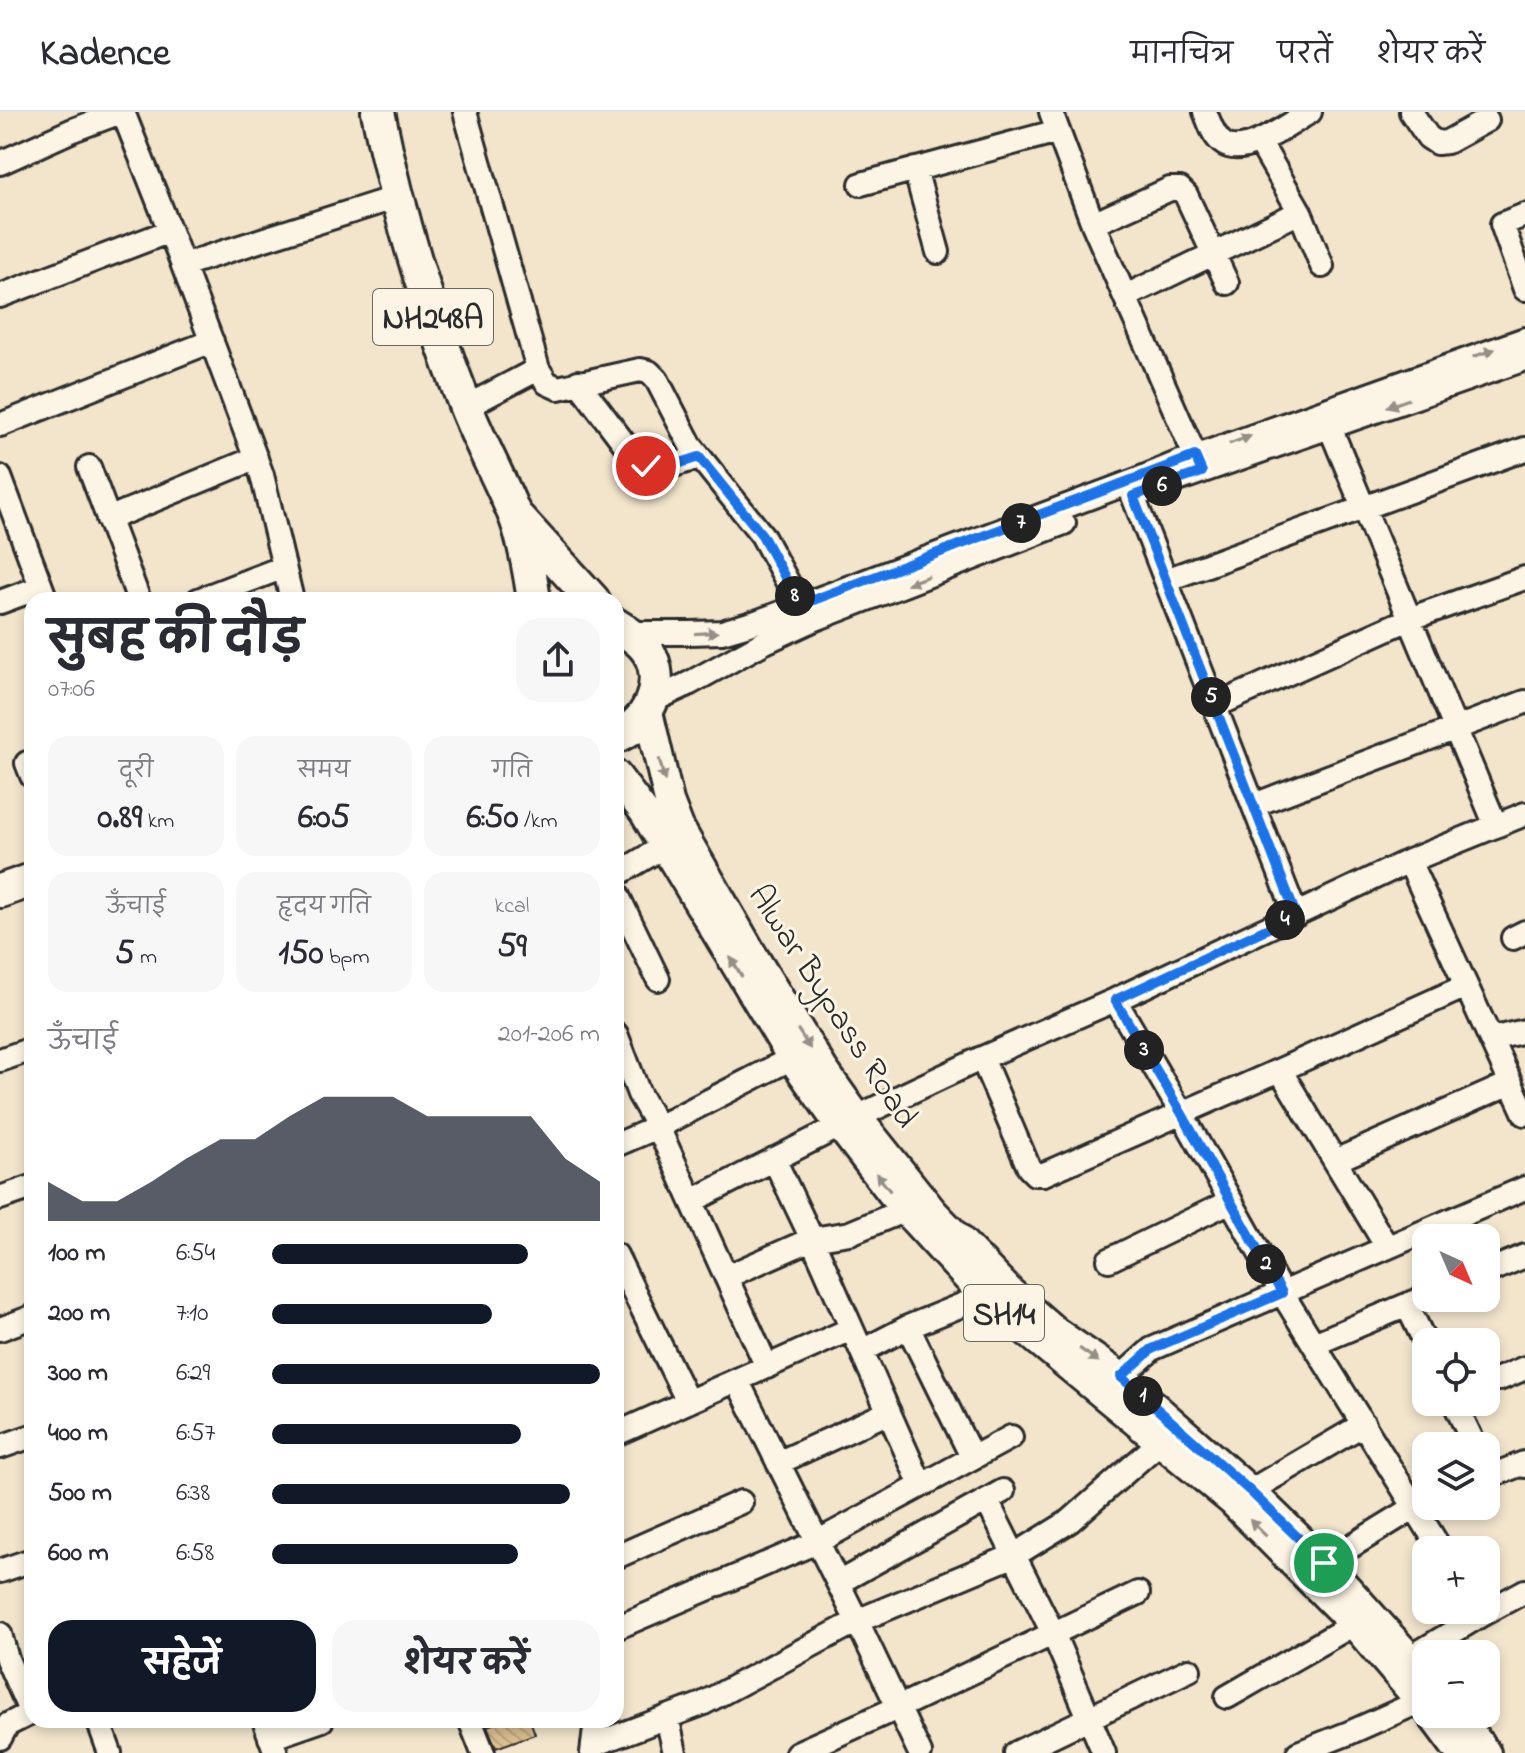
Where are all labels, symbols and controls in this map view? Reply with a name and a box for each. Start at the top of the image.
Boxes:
text: Kadence [40,27,170,83]
text: मानचित्र [1131,36,1233,77]
text: परतें [1277,36,1332,77]
text: शेयर करें [1376,36,1485,77]
road number: NH248A [373,289,493,345]
one-way arrow [1473,347,1497,359]
one-way arrow [1386,398,1410,410]
pin [612,432,680,500]
one-way arrow [1228,433,1252,446]
icon: check [624,444,668,488]
pin: 6 [1142,466,1182,506]
text: 6 [1157,470,1167,502]
pin: 7 [1001,503,1041,543]
text: 7 [1016,507,1026,539]
one-way arrow [906,574,930,587]
pin: 8 [775,576,815,616]
text: 8 [791,580,799,612]
text: सुबह की दौड़ [48,609,303,673]
button: share [516,618,600,702]
one-way arrow [694,626,719,639]
text: 07:06 [48,671,95,709]
pin: 5 [1191,677,1231,717]
text: 5 [1205,681,1217,713]
text: दूरी [119,756,153,788]
text: समय [298,756,350,788]
text: गति [492,756,532,788]
one-way arrow [656,757,669,782]
text: 0.89 [98,794,142,844]
text: 6:05 [298,794,350,844]
text: 6:50 [466,794,518,844]
text: km [142,806,174,838]
text: /km [518,806,558,838]
street label: Alwar Bypass Road [734,875,929,1139]
text: kcal [495,891,529,923]
text: ऊँचाई [106,892,166,924]
text: हृदय गति [277,892,371,924]
pin: 4 [1265,900,1305,940]
text: 4 [1280,904,1290,936]
text: 59 [497,923,527,973]
text: 5 [115,930,134,980]
text: 150 [278,930,323,980]
text: m [134,942,157,974]
text: bpm [323,942,370,974]
one-way arrow [730,956,744,978]
text: 201–206 m [498,1016,600,1054]
text: ऊँचाई [48,1024,118,1062]
one-way arrow [796,1028,810,1050]
pin: 3 [1124,1030,1164,1070]
text: 3 [1139,1034,1149,1066]
one-way arrow [875,1172,892,1192]
north arrow [1412,1224,1500,1312]
map controls [1412,1224,1500,1728]
text: 100 m [48,1235,105,1273]
text: 6:54 [176,1235,215,1273]
pin: 2 [1246,1244,1286,1284]
text: 2 [1261,1248,1271,1280]
road number: SH14 [964,1285,1044,1341]
text: 200 m [48,1295,110,1333]
text: 7:10 [176,1295,208,1333]
button: locate [1412,1328,1500,1416]
one-way arrow [1078,1347,1099,1362]
text: 300 m [48,1355,108,1393]
text: 6:29 [176,1355,210,1393]
pin: 1 [1123,1376,1163,1416]
text: 1 [1140,1380,1147,1412]
text: 400 m [48,1415,108,1453]
text: 6:57 [176,1415,215,1453]
button: layers [1412,1432,1500,1520]
text: 500 m [48,1475,112,1513]
text: 6:38 [176,1475,210,1513]
one-way arrow [1250,1519,1268,1538]
pin [1290,1529,1358,1597]
text: 600 m [48,1535,109,1573]
text: 6:58 [176,1535,214,1573]
button: + [1412,1536,1500,1624]
icon: arrive [1302,1541,1346,1585]
button: सहेजें [48,1620,316,1712]
button: शेयर करें [332,1620,600,1712]
button: − [1412,1640,1500,1728]

